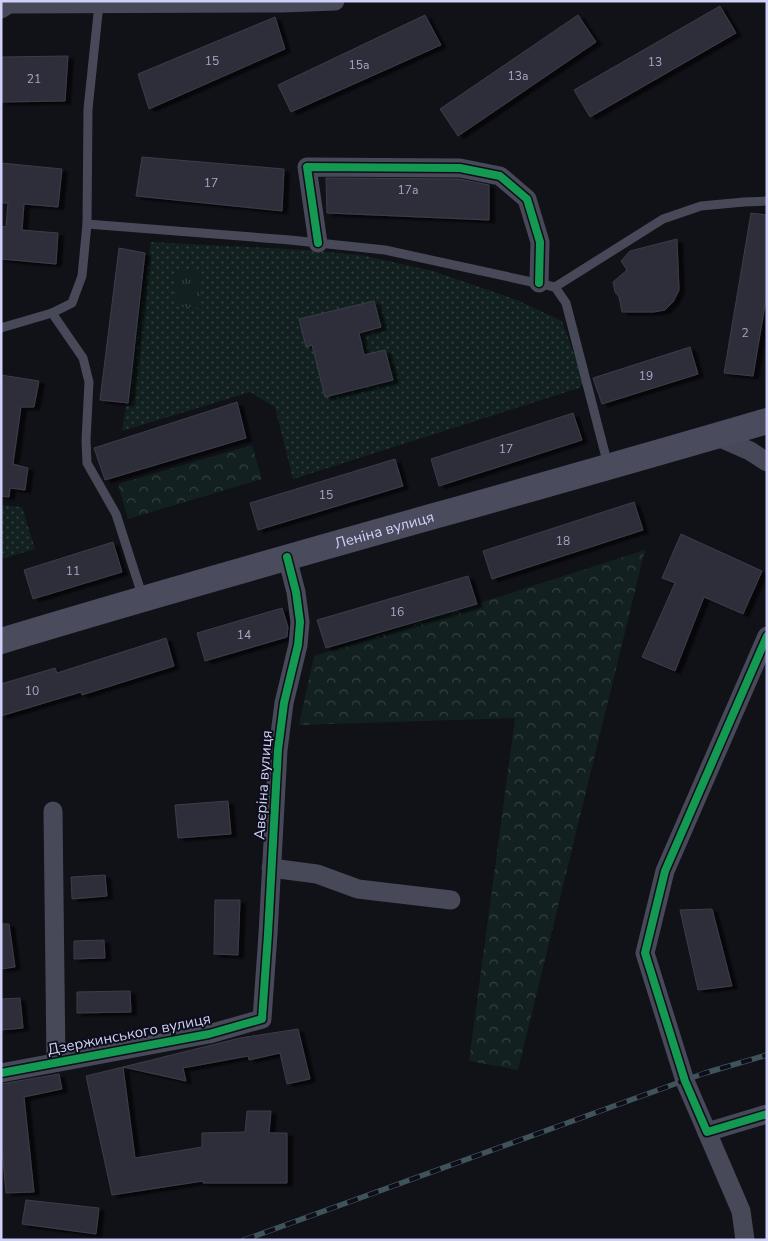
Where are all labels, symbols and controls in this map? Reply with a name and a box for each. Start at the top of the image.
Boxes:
house number: 15 [205,53,219,69]
house number: 13 [648,54,662,70]
house number: 15а [349,57,369,73]
house number: 13а [508,68,528,84]
house number: 21 [27,71,41,87]
house number: 17 [204,175,218,191]
house number: 17а [398,182,418,198]
house number: 2 [741,325,749,341]
house number: 19 [639,368,653,384]
house number: 17 [499,441,513,457]
house number: 15 [319,487,333,503]
street label: Леніна вулиця [332,507,436,554]
house number: 18 [556,533,570,549]
house number: 11 [66,563,80,579]
house number: 16 [390,604,404,620]
house number: 14 [237,627,251,643]
house number: 10 [25,683,39,699]
street label: Авєріна вулиця [249,730,277,840]
street label: Дзержинського вулиця [46,1008,212,1060]

